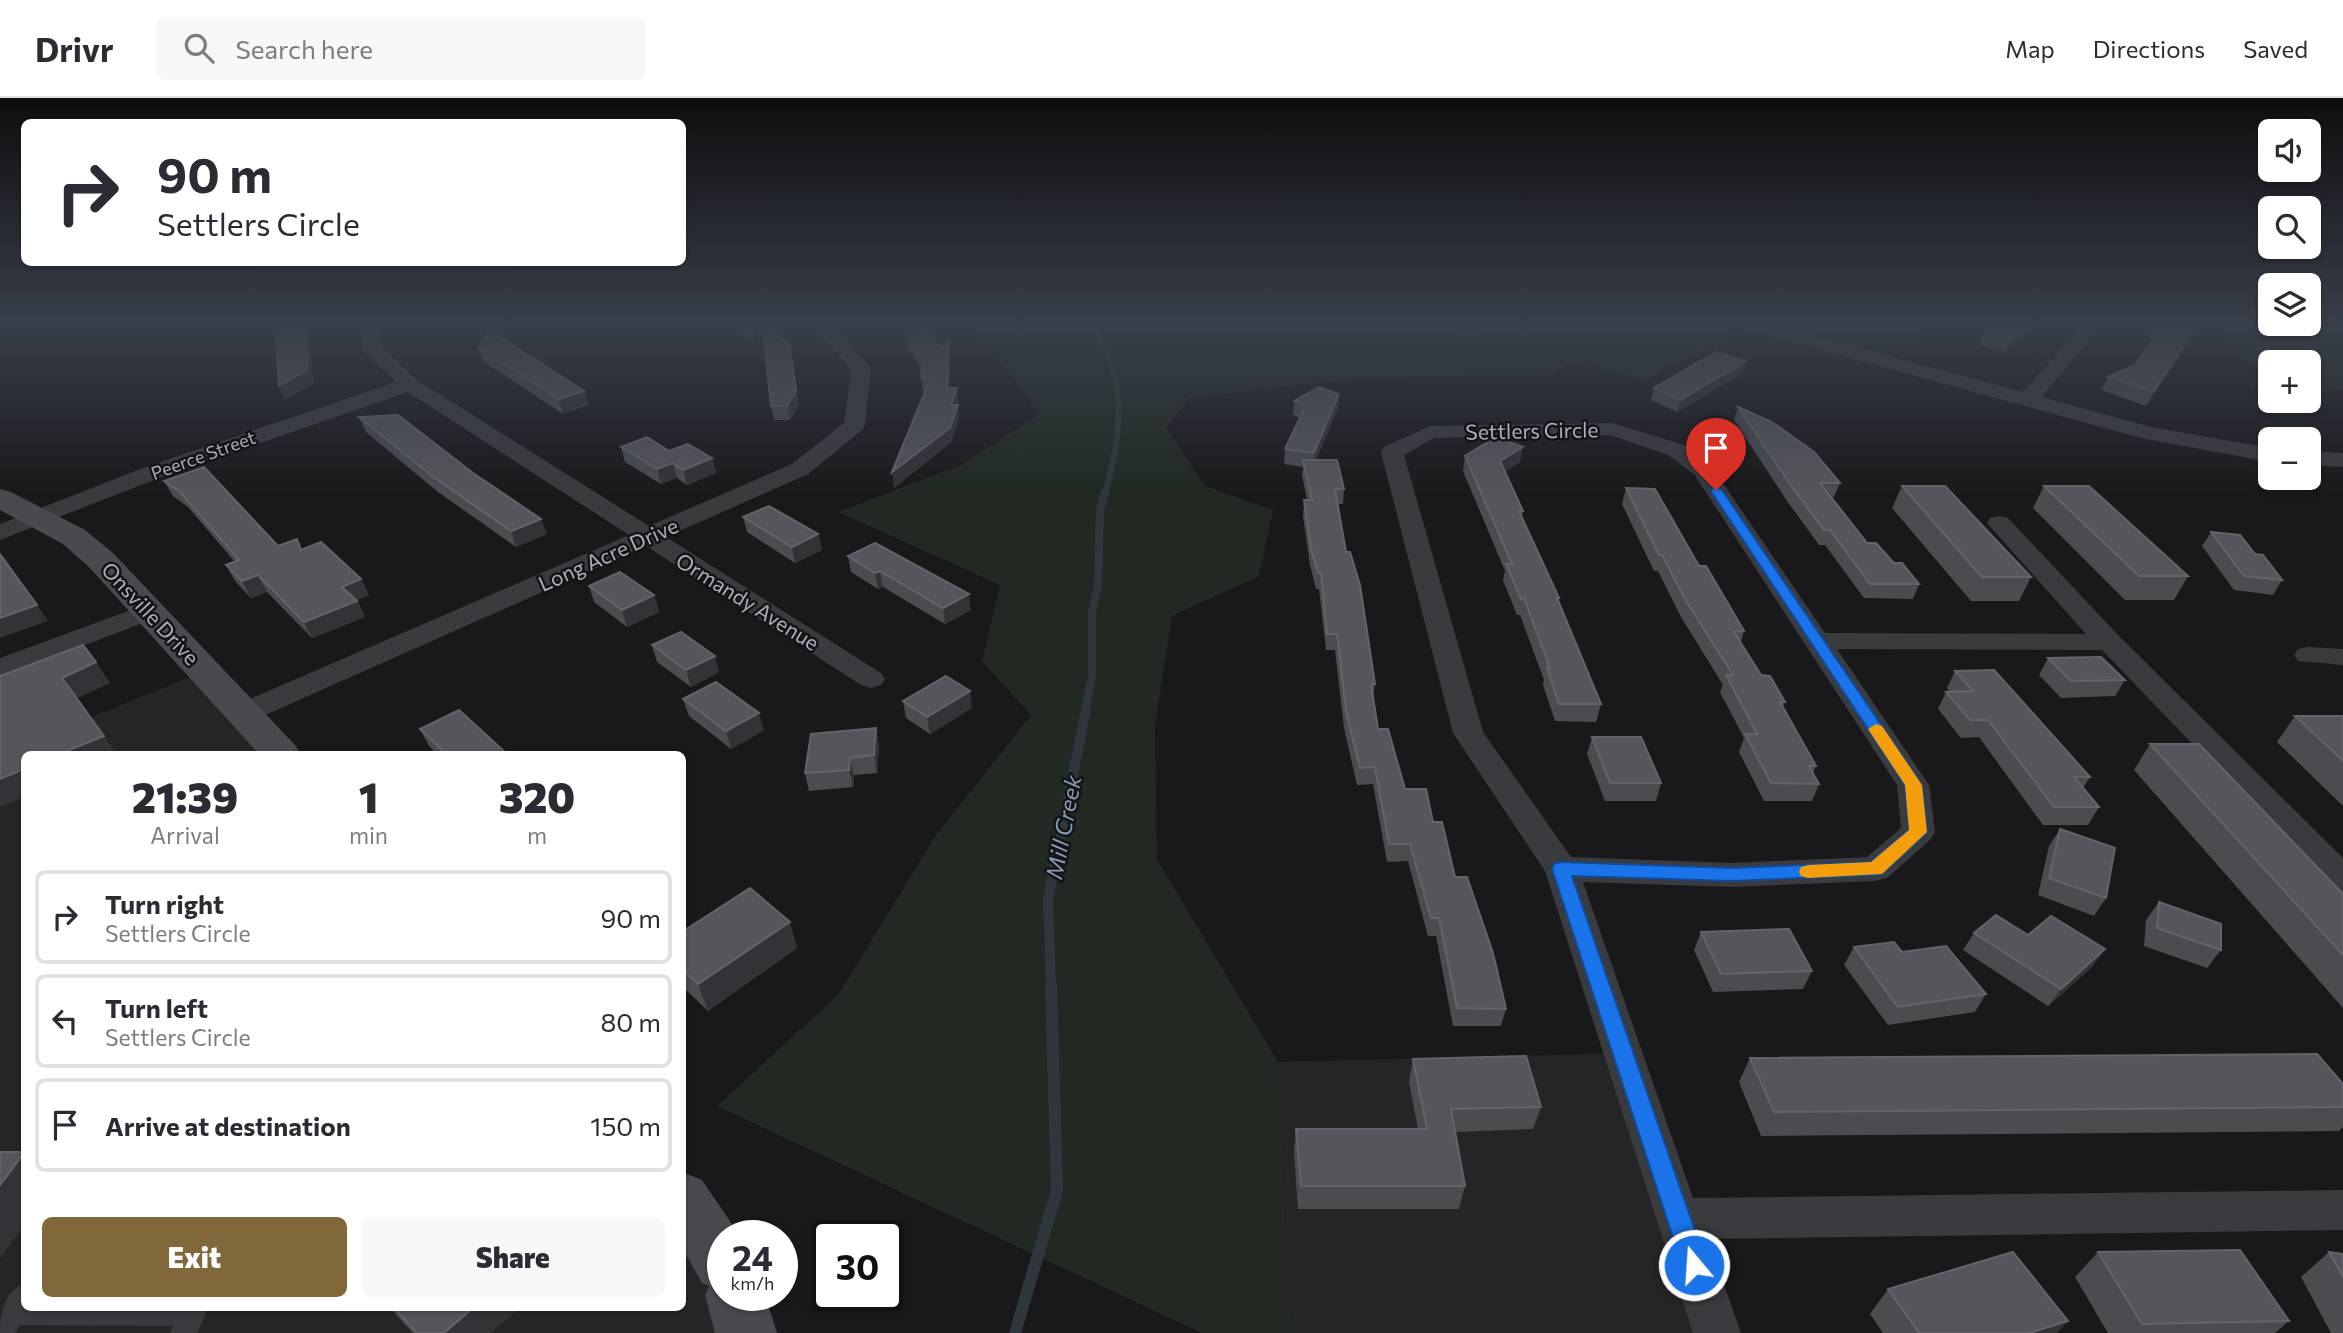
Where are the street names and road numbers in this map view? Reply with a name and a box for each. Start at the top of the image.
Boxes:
street label: Settlers Circle [1465,416,1599,444]
street label: Peerce Street [148,426,258,484]
street label: Long Acre Drive [534,512,682,596]
street label: Ormandy Avenue [672,547,824,655]
street label: Onsville Drive [97,556,205,670]

